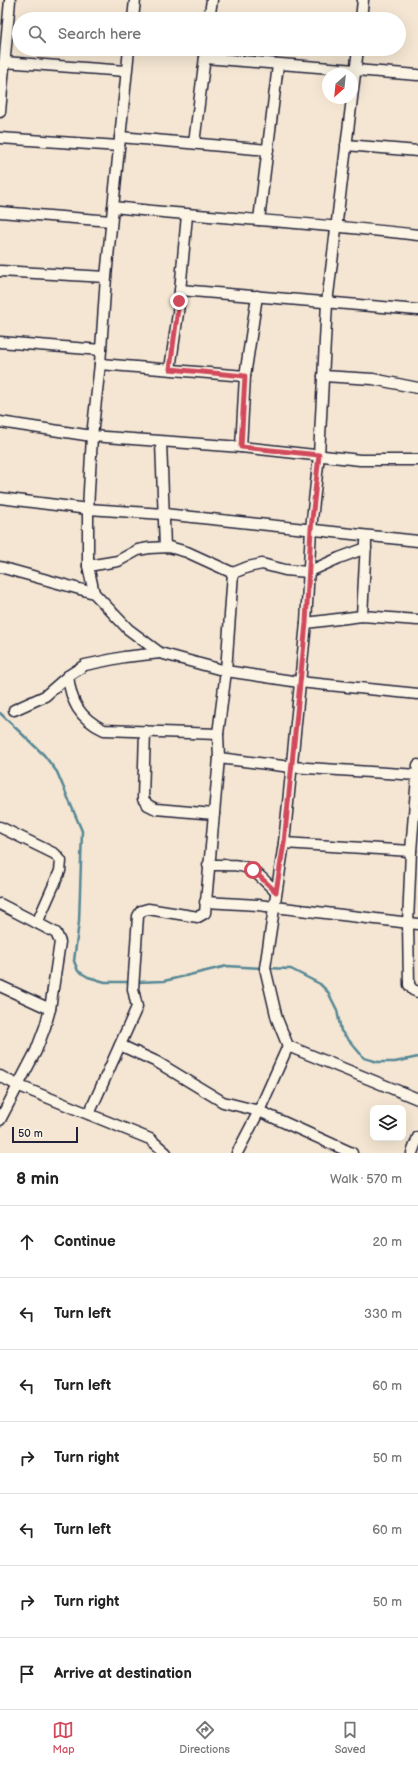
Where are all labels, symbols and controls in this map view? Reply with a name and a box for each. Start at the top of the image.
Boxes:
search box [12,12,406,56]
icon: search [26,23,48,45]
text: Search here [58,25,141,44]
north arrow [322,68,358,104]
route end [170,292,188,310]
route start [244,861,262,879]
map controls [370,1105,406,1141]
button: layers [370,1105,406,1141]
scale bar [12,1125,78,1144]
text: 50 m [18,1127,43,1140]
text: 8 min [16,1169,59,1189]
text: Walk · 570 m [330,1171,402,1187]
icon: ahead [16,1231,38,1253]
text: Continue [54,1232,116,1251]
text: 20 m [372,1234,402,1250]
icon: left [16,1303,38,1325]
text: Turn left [54,1304,111,1323]
text: 330 m [364,1306,402,1322]
icon: left [16,1375,38,1397]
text: Turn left [54,1376,111,1395]
text: 60 m [372,1378,402,1394]
icon: right [16,1447,38,1469]
text: Turn right [54,1448,119,1467]
text: 50 m [373,1450,402,1466]
icon: left [16,1519,38,1541]
text: Turn left [54,1520,111,1539]
text: 60 m [372,1522,402,1538]
icon: right [16,1591,38,1613]
text: Turn right [54,1592,119,1611]
text: 50 m [373,1594,402,1610]
icon: arrive [16,1663,38,1685]
text: Arrive at destination [54,1664,192,1683]
tab: Map [52,1719,75,1756]
tab: Directions [179,1719,230,1756]
tab: Saved [335,1719,366,1756]

